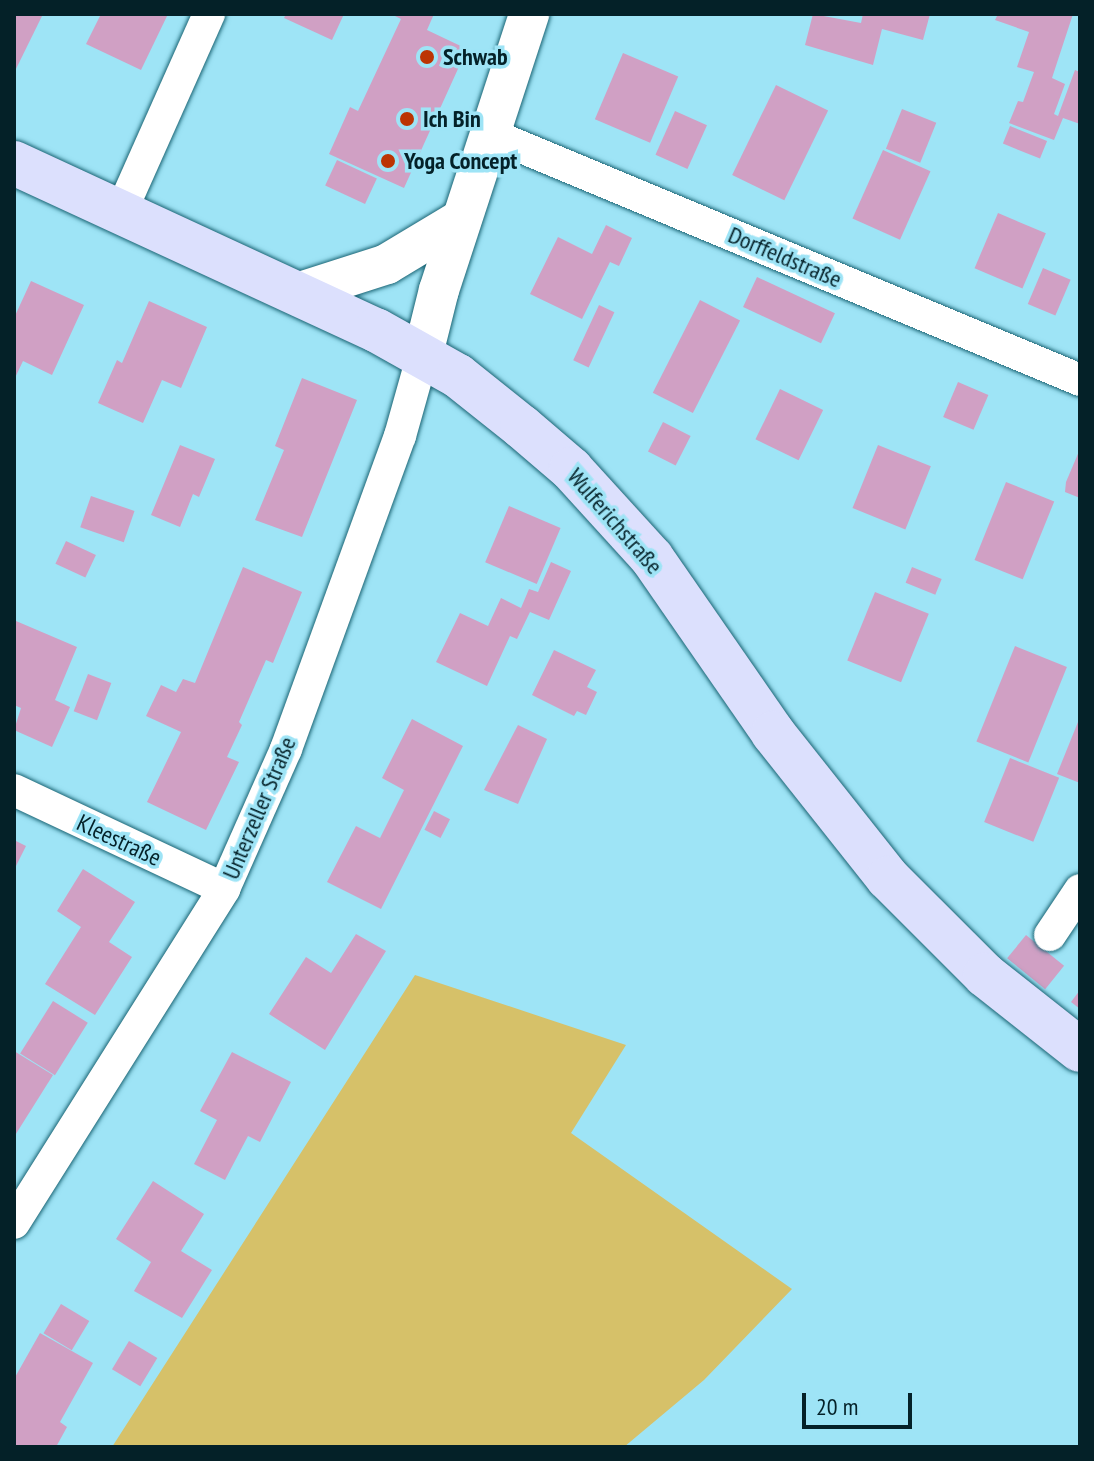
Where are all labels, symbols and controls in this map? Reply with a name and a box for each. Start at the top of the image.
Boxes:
place label: Schwab [443,43,508,71]
marker: Schwab [418,48,436,66]
place label: Ich Bin [423,105,481,133]
marker: Ich Bin [398,110,416,128]
place label: Yoga Concept [404,147,518,175]
marker: Yoga Concept [379,152,397,170]
street label: Dorffeldstraße [724,220,846,294]
street label: Wulferichstraße [561,462,669,580]
street label: Unterzeller Straße [216,733,302,883]
street label: Kleestraße [72,808,166,872]
scale bar [806,1377,916,1427]
text: 20 m [816,1391,858,1422]

